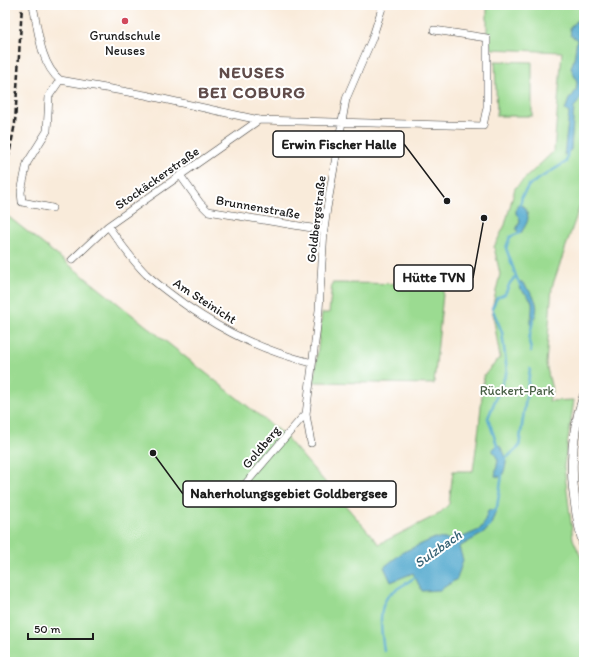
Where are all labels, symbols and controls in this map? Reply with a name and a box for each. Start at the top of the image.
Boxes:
marker: Grundschule Neuses [120,16,130,26]
place label: Grundschule Neuses [90,28,160,58]
district label: NEUSES BEI COBURG [198,62,306,102]
callout: Erwin Fischer Halle [273,131,404,157]
text: Erwin Fischer Halle [281,136,397,153]
street label: Stockäckerstraße [112,143,202,213]
street label: Goldbergstraße [303,175,329,263]
street label: Brunnenstraße [215,192,301,222]
callout: Hütte TVN [394,265,473,291]
text: Hütte TVN [403,269,465,286]
street label: Am Steinicht [171,275,239,327]
park label: Rückert-Park [480,383,555,398]
street label: Goldberg [239,422,283,471]
callout: Naherholungsgebiet Goldbergsee [183,481,396,507]
text: Naherholungsgebiet Goldbergsee [190,485,388,502]
water label: Sulzbach [411,526,466,571]
scale bar [28,615,93,641]
text: 50 m [34,622,60,636]

